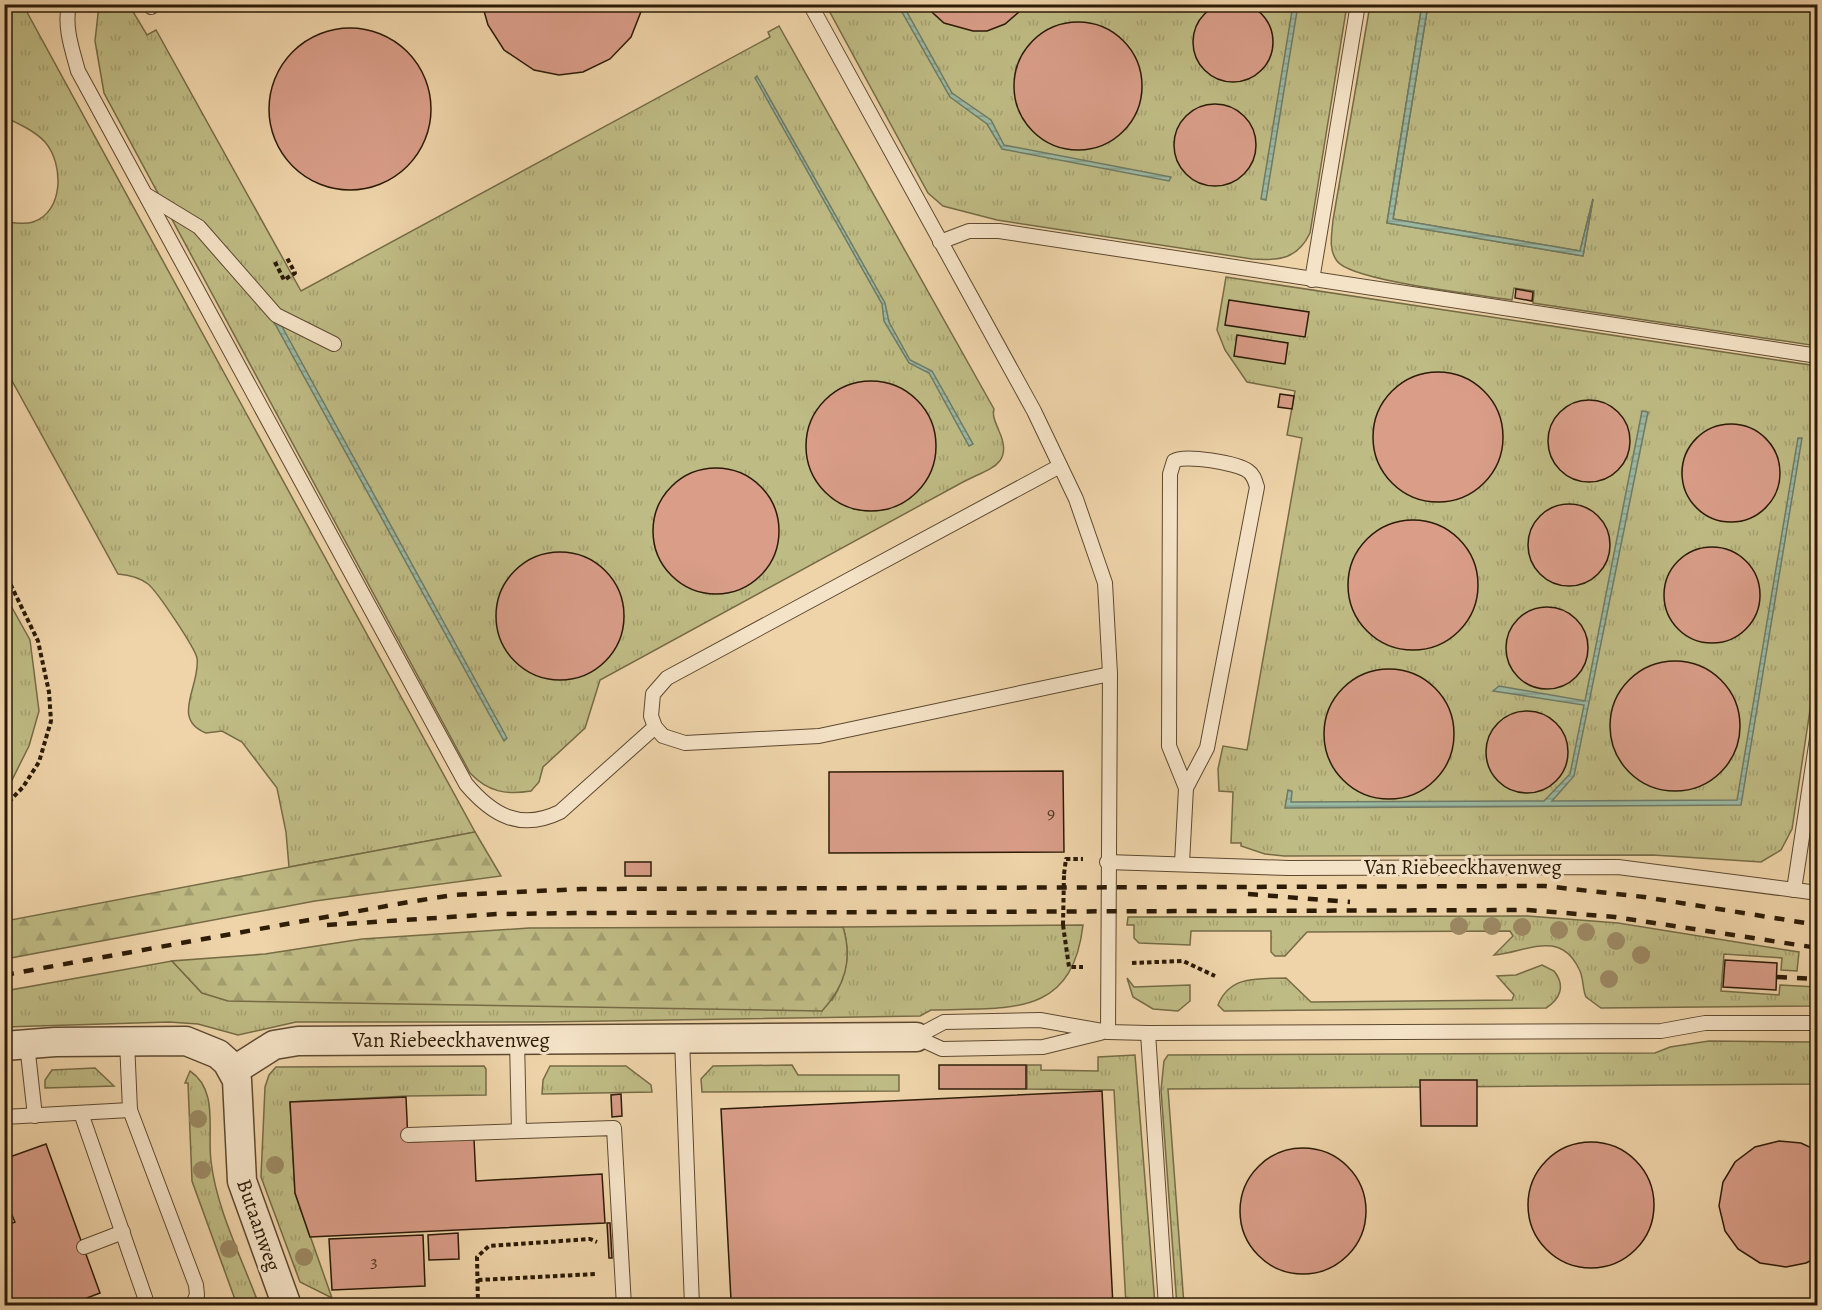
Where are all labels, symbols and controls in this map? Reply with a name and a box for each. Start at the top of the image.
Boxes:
house number: 9 [1047,801,1055,825]
street label: Van Riebeeckhavenweg [1363,853,1562,881]
street label: Van Riebeeckhavenweg [351,1026,550,1054]
street label: Butaanweg [230,1175,288,1275]
house number: 3 [370,1249,378,1273]

